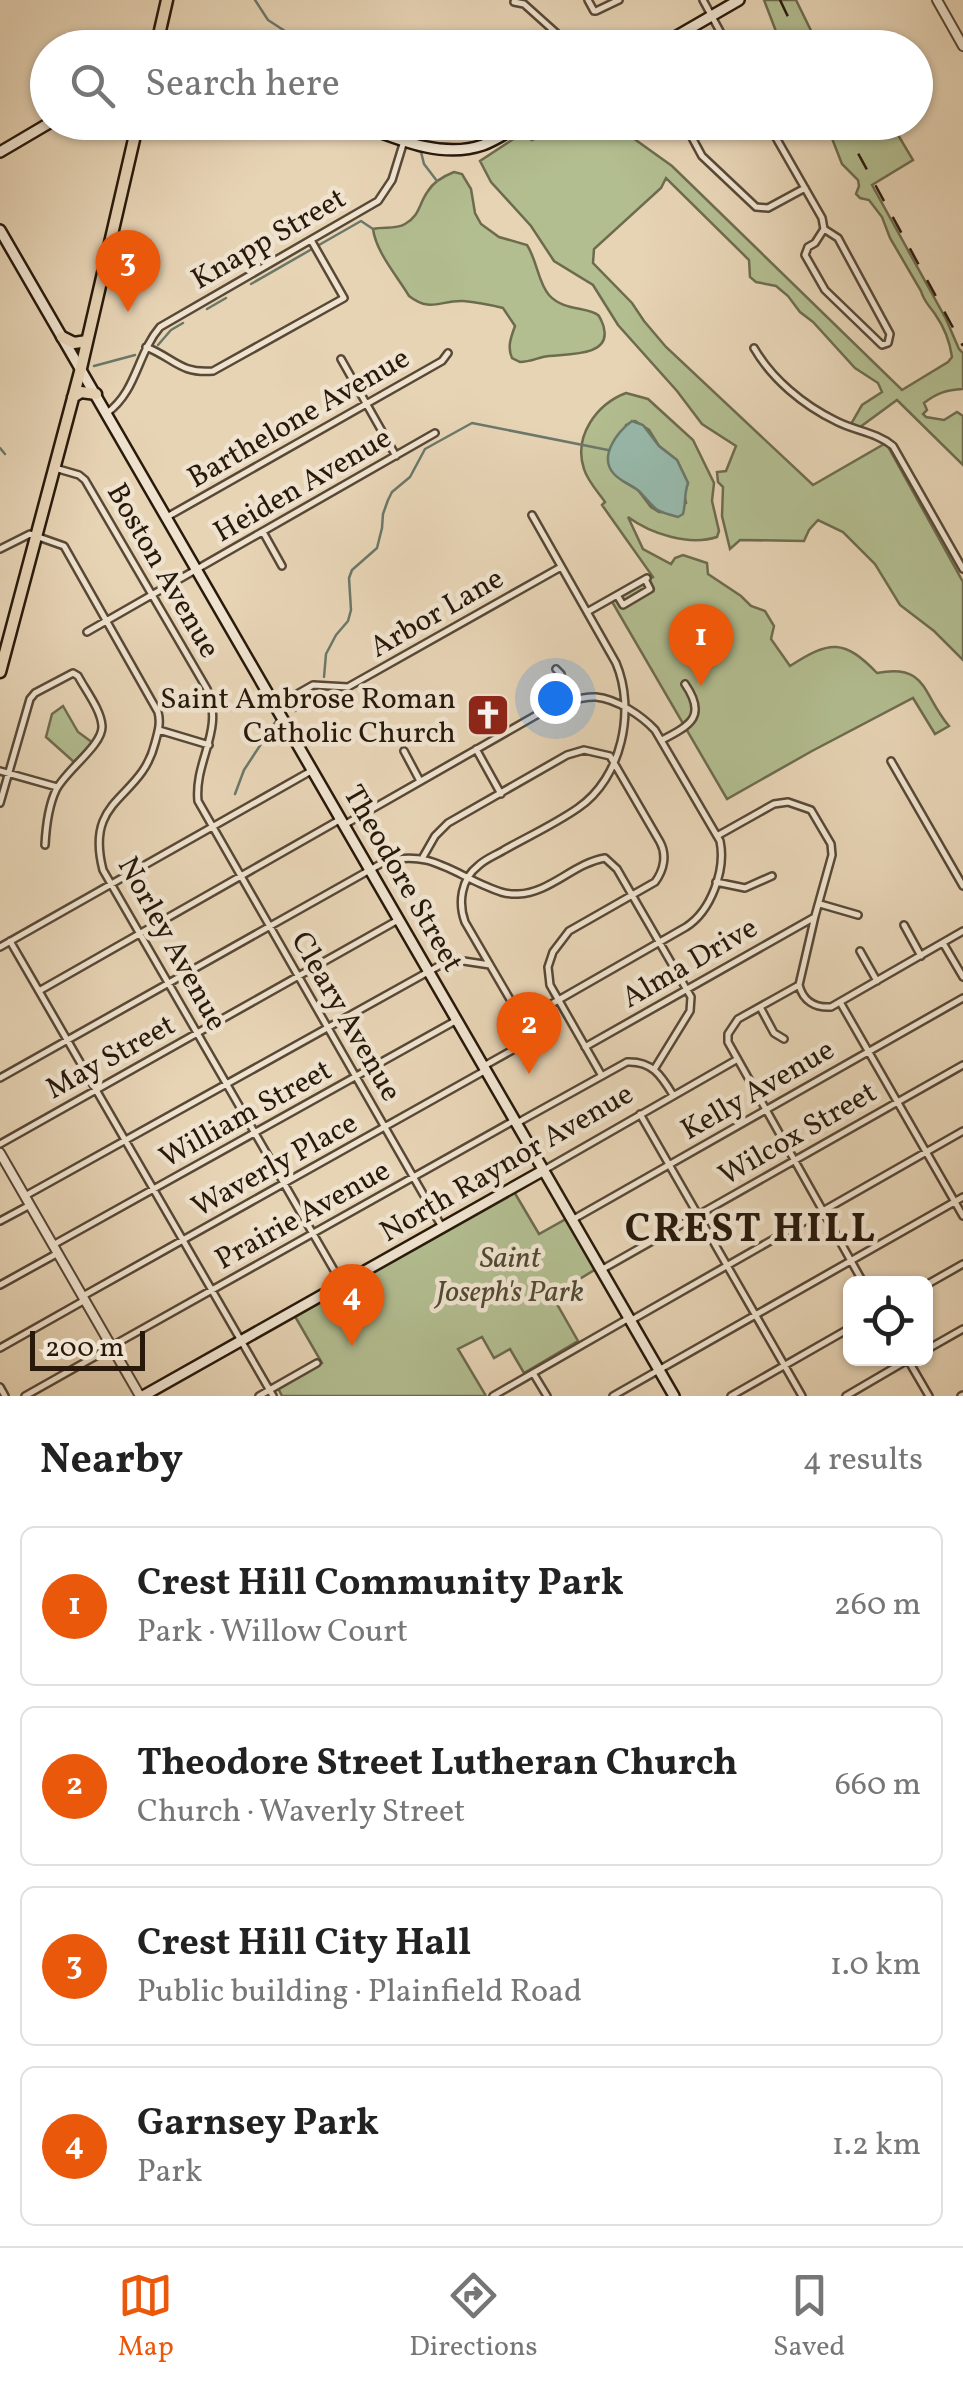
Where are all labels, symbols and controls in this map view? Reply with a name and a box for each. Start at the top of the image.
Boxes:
search box [30,30,933,140]
icon: search [65,58,120,113]
text: Search here [145,59,340,112]
street label: Knapp Street [184,178,354,301]
pin: 3 [96,230,160,312]
street label: Barthelone Avenue [180,338,418,499]
street label: Heiden Avenue [206,418,400,554]
street label: Boston Avenue [95,476,229,666]
street label: Arbor Lane [362,558,512,669]
pin: 1 [668,604,734,686]
your location [530,673,581,724]
place label: Saint Ambrose Roman Catholic Church [160,679,456,755]
church icon: Saint Ambrose Roman Catholic Church [465,692,511,738]
street label: Theodore Street [332,778,473,980]
street label: Norley Avenue [106,849,236,1039]
street label: Alma Drive [614,908,766,1020]
street label: Cleary Avenue [280,924,411,1110]
pin: 2 [496,992,562,1074]
street label: May Street [39,1005,183,1111]
street label: Kelly Avenue [674,1030,842,1152]
street label: William Street [152,1050,340,1179]
street label: Wilcox Street [711,1072,885,1197]
street label: North Raynor Avenue [372,1074,642,1254]
street label: Waverly Place [184,1103,365,1229]
street label: Prairie Avenue [208,1150,398,1281]
district label: CREST HILL [625,1203,877,1259]
park label: Saint Joseph's Park [433,1238,584,1314]
pin: 4 [320,1264,384,1346]
map controls [843,1276,933,1366]
button: locate [843,1276,933,1366]
scale bar [30,1326,145,1370]
text: 200 m [45,1329,124,1368]
text: Nearby [40,1432,183,1491]
text: 4 results [803,1439,923,1483]
text: Crest Hill Community Park [137,1558,624,1611]
text: 1 [68,1584,81,1628]
text: 260 m [834,1584,921,1628]
text: Park · Willow Court [137,1611,408,1655]
text: Theodore Street Lutheran Church [137,1738,738,1791]
text: 2 [66,1764,83,1808]
text: 660 m [835,1764,921,1808]
text: Church · Waverly Street [137,1791,465,1835]
text: Crest Hill City Hall [137,1918,471,1971]
text: 3 [66,1944,83,1988]
text: 1.0 km [830,1944,921,1988]
text: Public building · Plainfield Road [137,1971,582,2015]
text: Garnsey Park [137,2098,379,2151]
text: 4 [65,2124,84,2168]
text: 1.2 km [832,2124,921,2168]
text: Park [137,2151,202,2195]
tab: Map [118,2268,174,2367]
tab: Directions [409,2268,538,2367]
tab: Saved [773,2268,845,2367]

